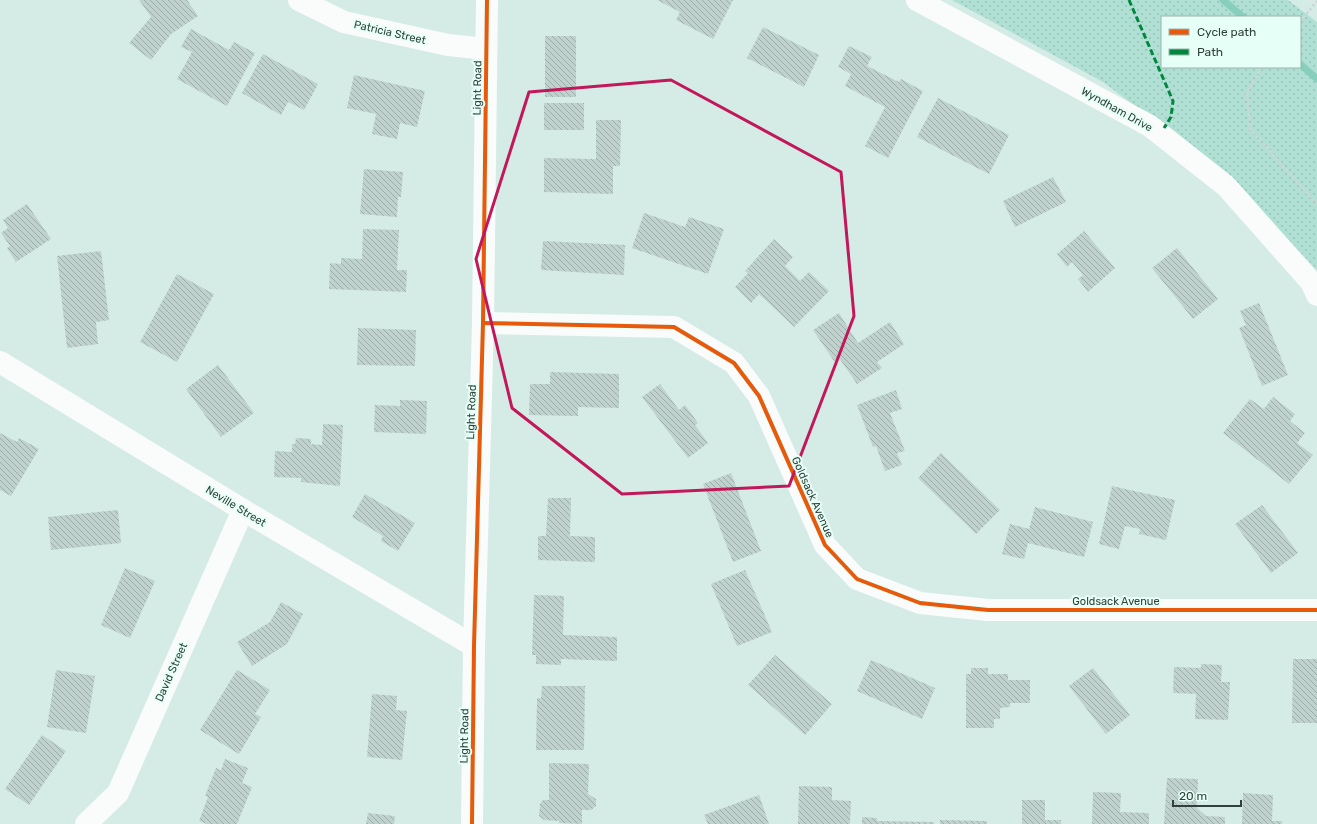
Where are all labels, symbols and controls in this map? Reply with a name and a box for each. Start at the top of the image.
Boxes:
legend [1161,16,1301,68]
street label: Patricia Street [353,18,428,47]
text: Cycle path [1197,25,1256,39]
text: Path [1197,45,1223,59]
street label: Light Road [471,60,484,116]
street label: Wyndham Drive [1079,84,1155,134]
street label: Light Road [464,384,479,440]
street label: Goldsack Avenue [789,455,836,540]
street label: Neville Street [203,483,269,530]
street label: Goldsack Avenue [1072,595,1160,608]
street label: David Street [153,640,191,704]
street label: Light Road [458,708,471,764]
scale bar [1173,782,1241,808]
text: 20 m [1179,789,1207,803]

